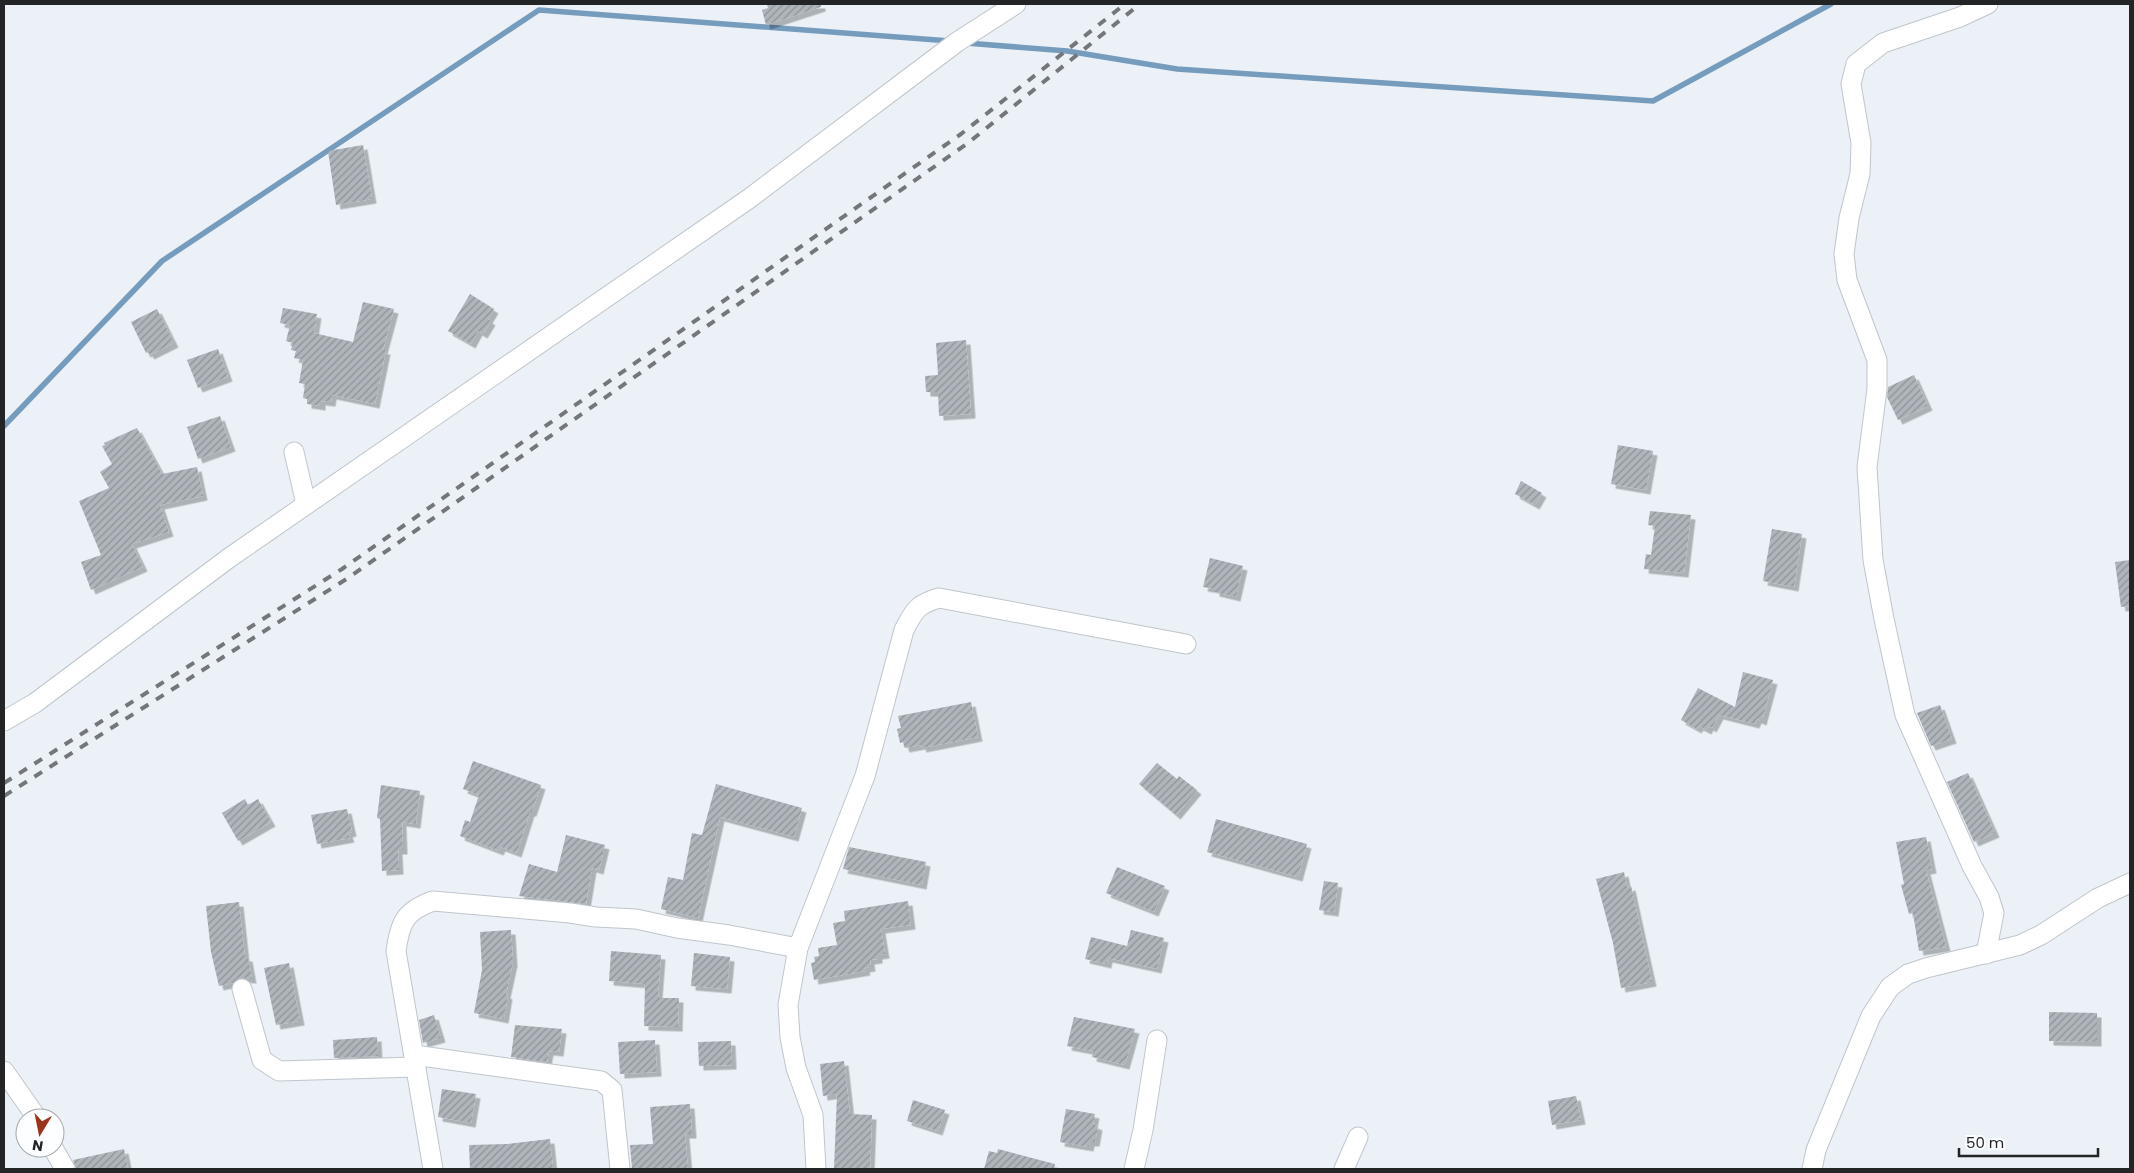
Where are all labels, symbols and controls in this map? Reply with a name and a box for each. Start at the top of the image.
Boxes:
north arrow [15,1108,65,1158]
scale bar [1959,1126,2098,1158]
text: 50 m [1966,1132,2004,1153]
text: N [31,1135,45,1157]

